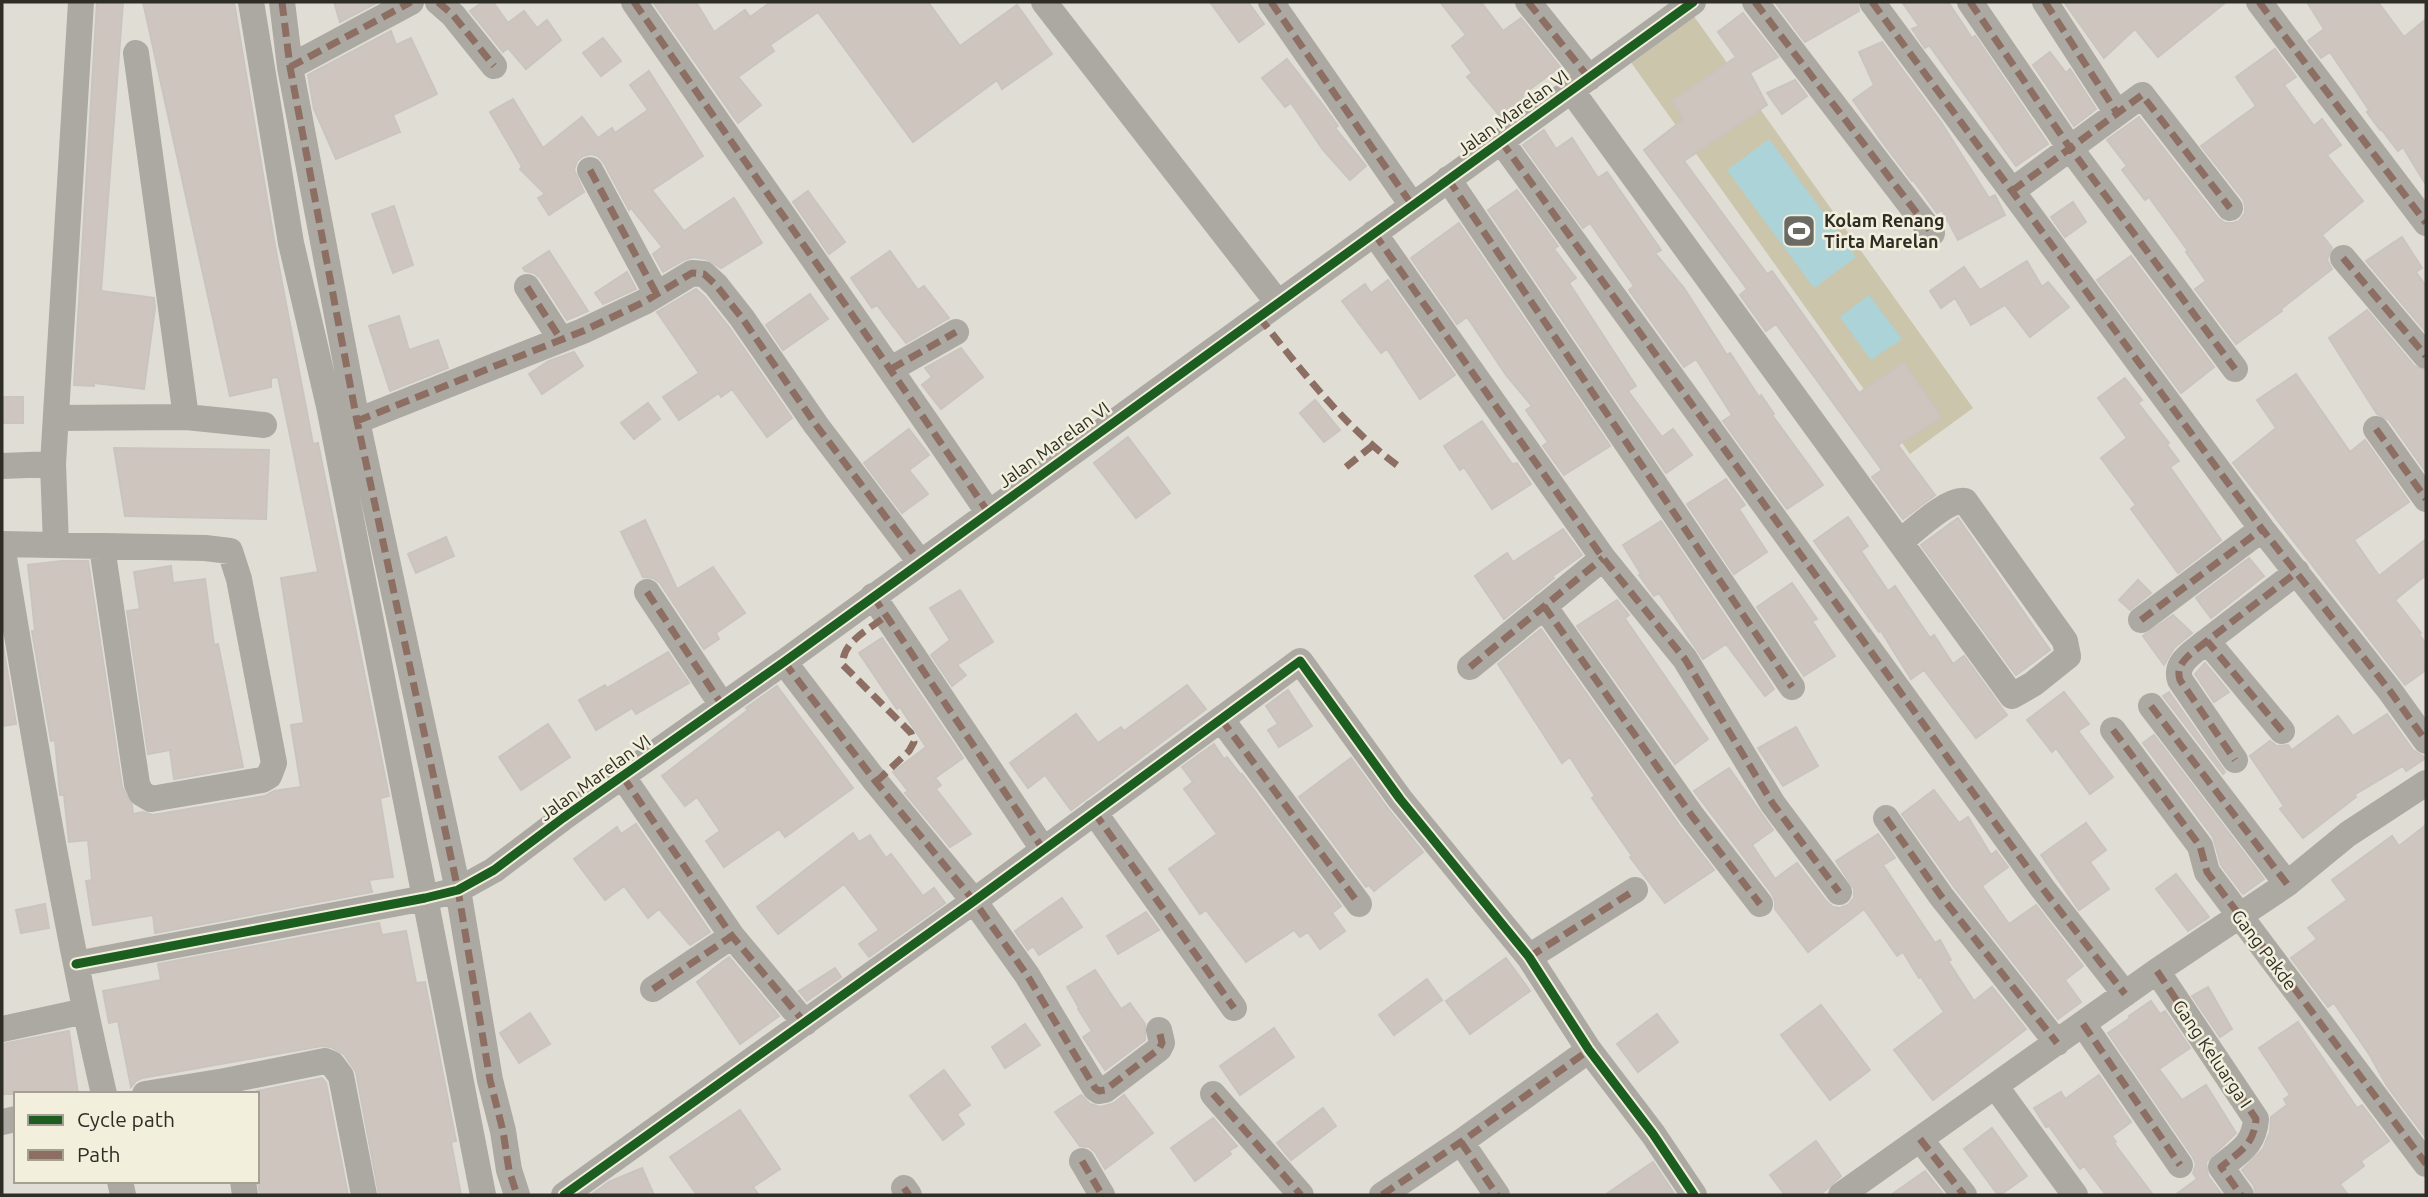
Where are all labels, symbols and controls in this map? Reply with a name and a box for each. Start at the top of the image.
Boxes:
street label: Jalan Marelan VI [1453,65,1572,159]
place label: Kolam Renang Tirta Marelan [1824,210,1945,251]
sports icon: Kolam Renang Tirta Marelan [1780,212,1818,250]
street label: Jalan Marelan VI [994,397,1113,491]
street label: Jalan Marelan VI [535,730,654,824]
street label: Gang Pakde [2228,905,2301,993]
street label: Gang Keluarga I [2169,996,2256,1111]
legend [14,1092,259,1183]
text: Cycle path [77,1107,175,1131]
text: Path [77,1142,120,1166]

